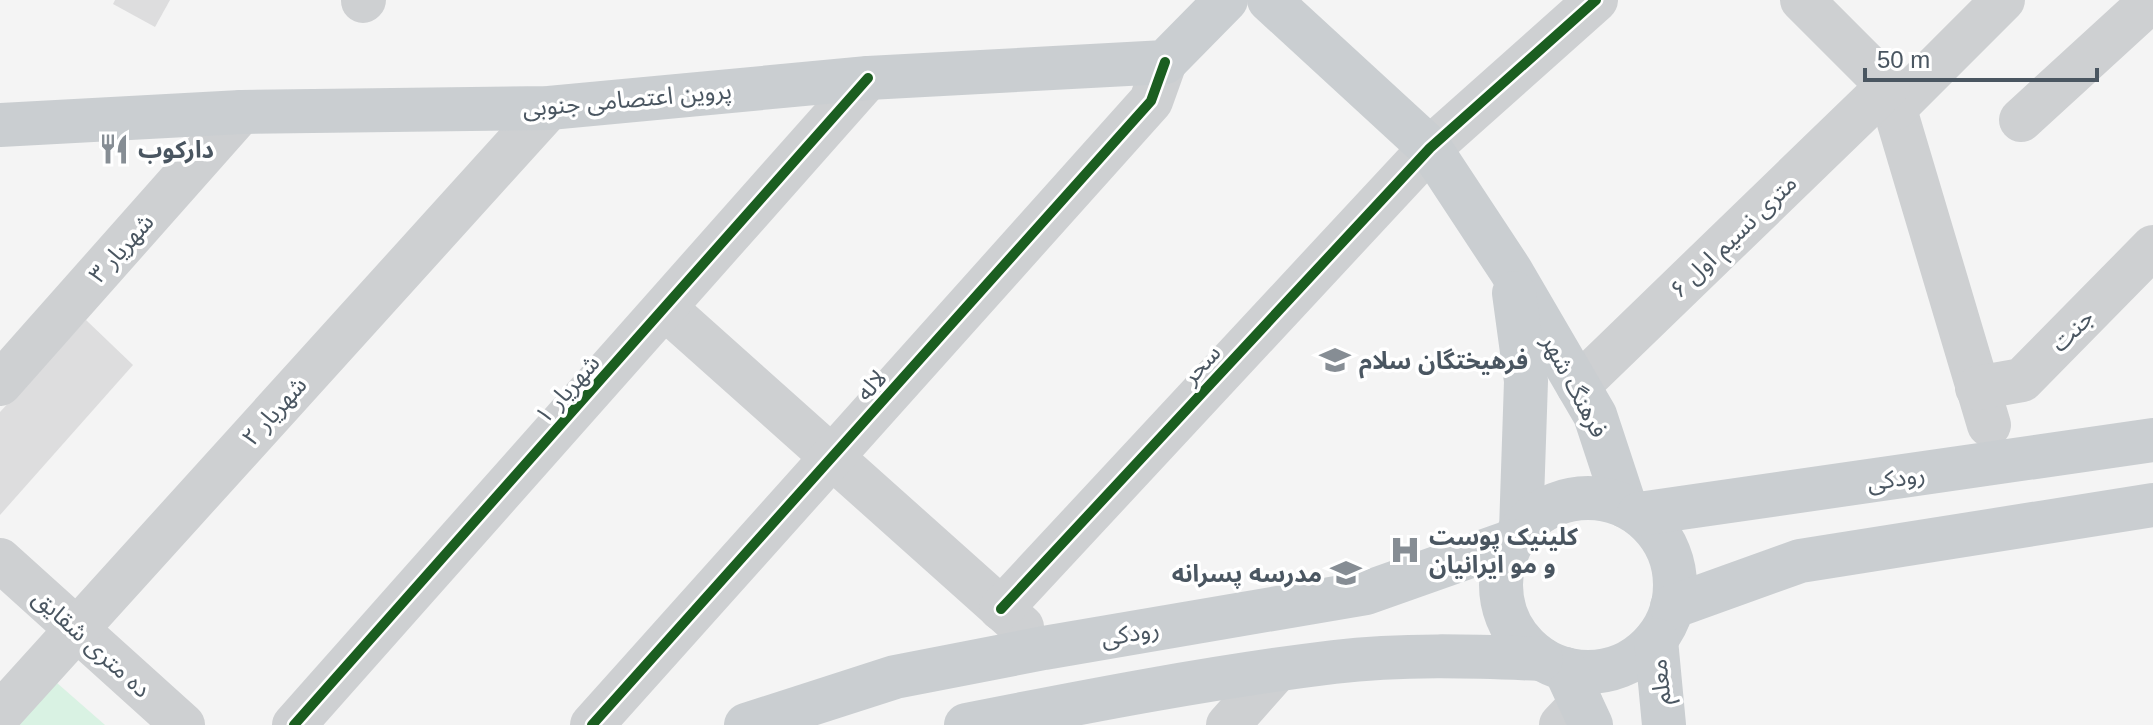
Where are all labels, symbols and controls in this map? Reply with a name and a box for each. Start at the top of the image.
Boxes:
scale bar [1865,32,2097,82]
text: 50 m [1877,46,1930,73]
street label: پروین اعتصامی جنوبی [521,76,733,124]
restaurant icon: دارکوب [97,132,131,166]
place label: دارکوب [138,136,214,164]
street label: ۶ متری نسیم اول [1664,169,1805,306]
street label: شهریار ۳ [83,208,160,289]
street label: جنت [2045,303,2099,357]
street label: فرهنگ شهر [1535,329,1613,442]
street label: سحر [1176,339,1226,391]
school or university icon: فرهیختگان سلام [1318,343,1352,377]
place label: فرهیختگان سلام [1359,347,1528,379]
street label: شهریار ۱ [529,349,606,430]
street label: لاله [850,364,892,406]
street label: شهریار ۲ [236,371,313,452]
street label: رودکی [1865,460,1927,497]
place label: کلینیک پوست و مو ایرانیان [1429,523,1579,579]
hospital icon: کلینیک پوست و مو ایرانیان [1388,533,1422,567]
school or university icon: مدرسه پسرانه [1329,556,1363,590]
place label: مدرسه پسرانه [1172,560,1322,589]
street label: ده متری شقایق [27,583,156,704]
street label: رودکى [1099,615,1161,652]
street label: معلم [1644,657,1680,706]

